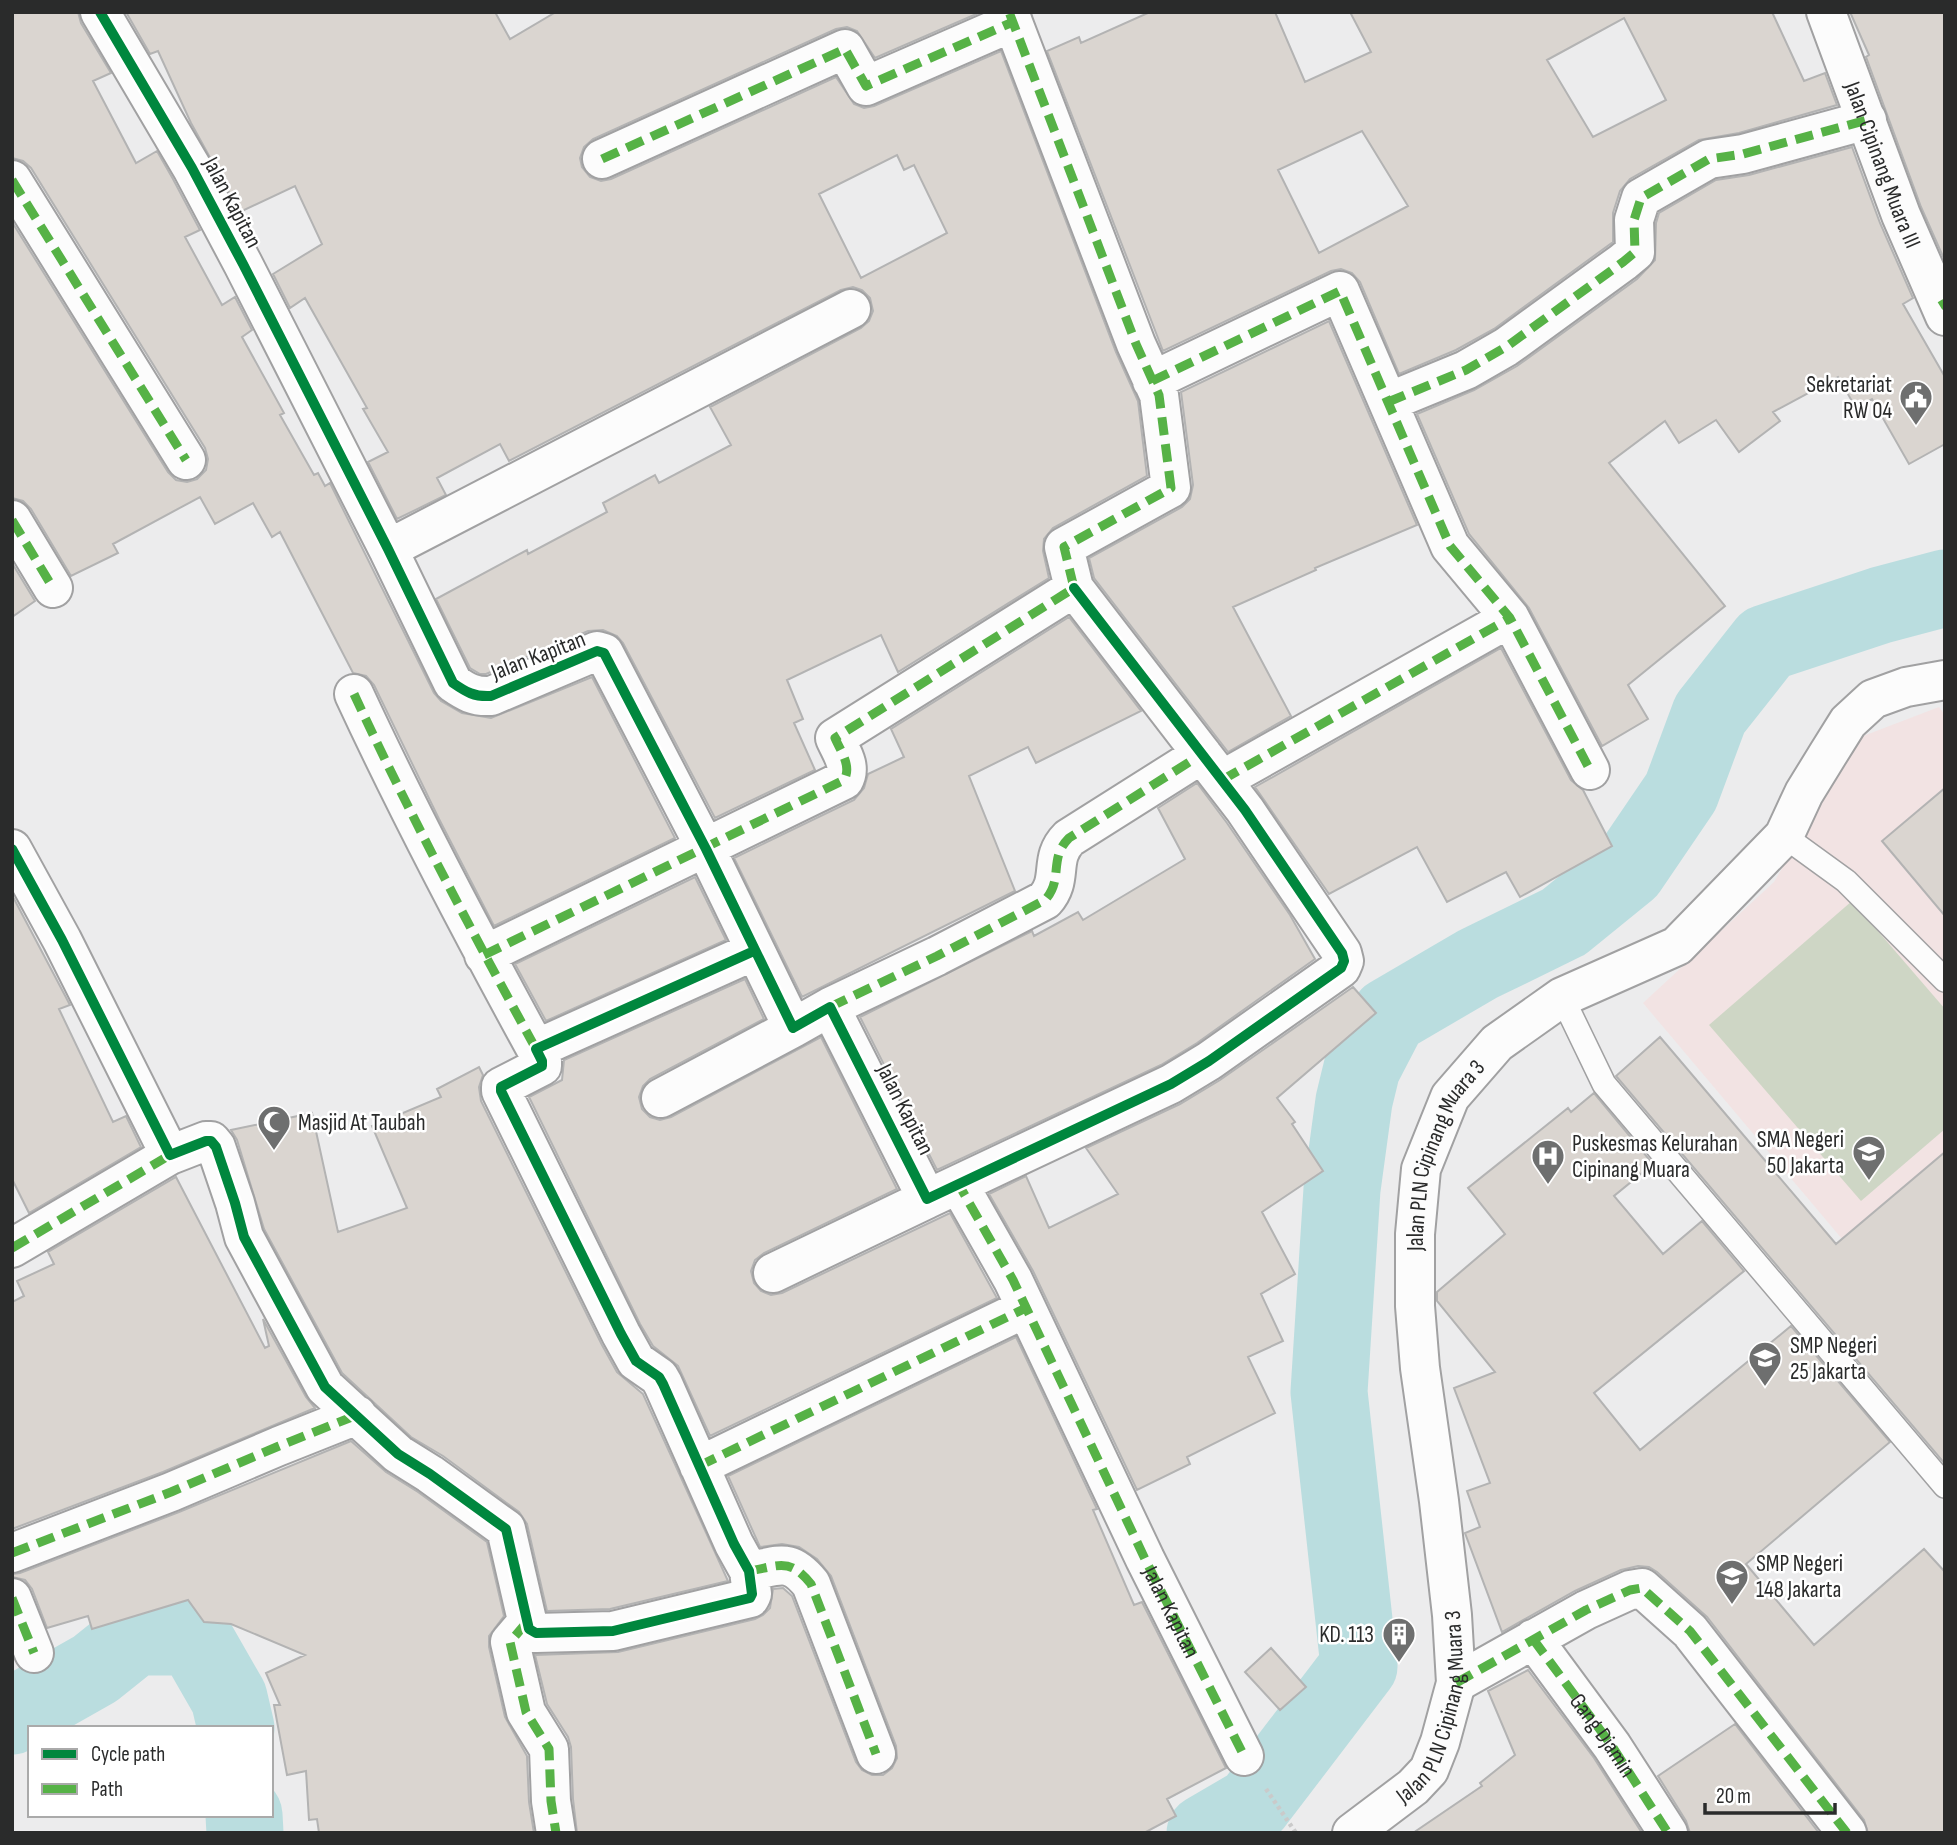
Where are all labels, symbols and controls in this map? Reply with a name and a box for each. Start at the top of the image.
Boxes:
street label: Jalan Cipinang Muara III [1838,77,1927,253]
street label: Jalan Kapitan [196,151,268,253]
place label: Sekretariat RW 04 [1806,371,1892,425]
public building icon: Sekretariat RW 04 [1897,378,1935,427]
street label: Jalan Kapitan [486,625,589,687]
street label: Jalan PLN Cipinang Muara 3 [1402,1054,1491,1252]
street label: Jalan Kapitan [870,1058,940,1160]
mosque icon: Masjid At Taubah [255,1103,293,1152]
place label: Masjid At Taubah [298,1109,426,1137]
place label: SMA Negeri 50 Jakarta [1757,1126,1844,1180]
place label: Puskesmas Kelurahan Cipinang Muara [1572,1130,1738,1184]
school or university icon: SMA Negeri 50 Jakarta [1850,1133,1888,1182]
hospital icon: Puskesmas Kelurahan Cipinang Muara [1529,1137,1567,1186]
place label: SMP Negeri 25 Jakarta [1790,1332,1877,1386]
school or university icon: SMP Negeri 25 Jakarta [1746,1339,1784,1388]
place label: SMP Negeri 148 Jakarta [1756,1550,1843,1604]
school or university icon: SMP Negeri 148 Jakarta [1713,1557,1751,1606]
street label: Jalan Kapitan [1136,1561,1205,1663]
street label: Jalan PLN Cipinang Muara 3 [1390,1610,1471,1810]
building icon: KD. 113 [1380,1615,1418,1664]
place label: KD. 113 [1319,1621,1374,1649]
street label: Gang Djamin [1563,1688,1641,1783]
legend [28,1726,273,1817]
text: Cycle path [91,1742,165,1767]
scale bar [1705,1772,1834,1816]
text: Path [91,1777,123,1802]
text: 20 m [1716,1784,1751,1809]

